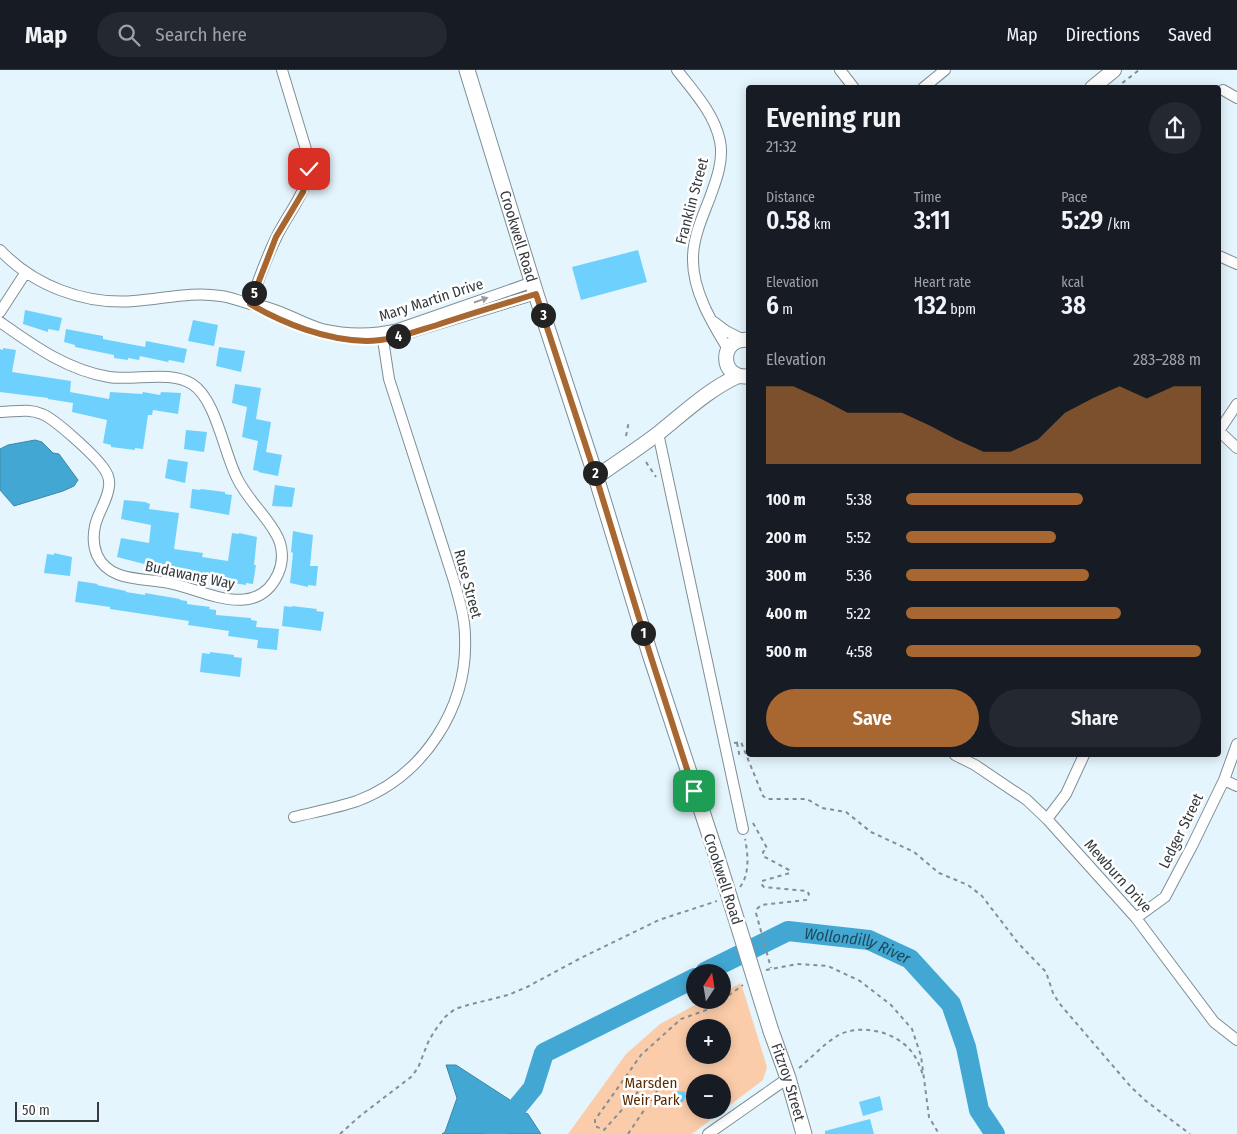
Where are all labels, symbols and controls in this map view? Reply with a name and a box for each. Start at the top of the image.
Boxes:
search box [97,12,447,57]
text: Map [25,21,67,49]
icon: search [115,21,143,49]
text: Search here [155,23,247,46]
text: Map [1006,24,1038,46]
text: Directions [1066,24,1140,46]
text: Saved [1168,24,1212,46]
text: Evening run [766,101,901,134]
button: share [1149,102,1201,154]
text: 21:32 [766,137,797,156]
pin [288,148,330,190]
icon: check [295,155,323,183]
street label: Franklin Street [672,156,712,246]
street label: Crookwell Road [496,188,541,284]
text: Distance [766,189,815,206]
text: Time [914,189,941,206]
text: Pace [1061,189,1087,206]
text: 0.58 [766,206,811,236]
text: 3:11 [914,206,951,236]
text: 5:29 [1061,206,1103,236]
text: km [811,216,831,233]
text: /km [1103,216,1130,233]
text: Elevation [766,274,819,291]
text: Heart rate [914,274,971,291]
text: kcal [1061,274,1084,291]
street label: Mary Martin Drive [377,275,485,325]
pin: 5 [242,280,266,306]
text: 5 [251,285,258,302]
text: 6 [766,291,779,321]
text: 132 [914,291,947,321]
text: 38 [1061,291,1086,321]
one-way arrow [474,296,489,304]
text: m [779,301,793,318]
text: bpm [947,301,976,318]
pin: 3 [530,302,556,328]
text: 3 [540,307,547,324]
pin: 4 [386,324,410,348]
text: 4 [395,328,402,345]
text: Elevation [766,350,826,369]
text: 283–288 m [1133,350,1201,369]
pin: 2 [582,460,608,486]
text: 2 [592,465,599,482]
text: 100 m [766,490,806,509]
text: 5:38 [846,490,872,509]
text: 200 m [766,528,806,547]
text: 5:52 [846,528,871,547]
street label: Ruse Street [450,548,486,620]
street label: Budawang Way [143,557,237,593]
text: 300 m [766,566,807,585]
text: 5:36 [846,566,872,585]
text: 400 m [766,604,807,623]
text: 5:22 [846,604,871,623]
pin: 1 [630,620,656,646]
text: 1 [641,625,646,642]
text: 500 m [766,642,807,661]
text: 4:58 [846,642,873,661]
button: Save [766,689,979,747]
button: Share [989,689,1201,747]
pin [673,770,715,812]
icon: arrive [680,777,708,805]
street label: Ledger Street [1155,790,1207,872]
street label: Crookwell Road [700,831,746,927]
street label: Mewburn Drive [1080,836,1156,916]
water label: Wollondilly River [803,924,914,968]
north arrow [686,964,731,1009]
map controls [686,964,731,1119]
button: + [686,1019,731,1064]
street label: Fitzroy Street [767,1041,809,1123]
park label: Marsden Weir Park [622,1074,680,1109]
button: − [686,1074,731,1119]
scale bar [15,1099,99,1122]
text: 50 m [22,1102,50,1119]

